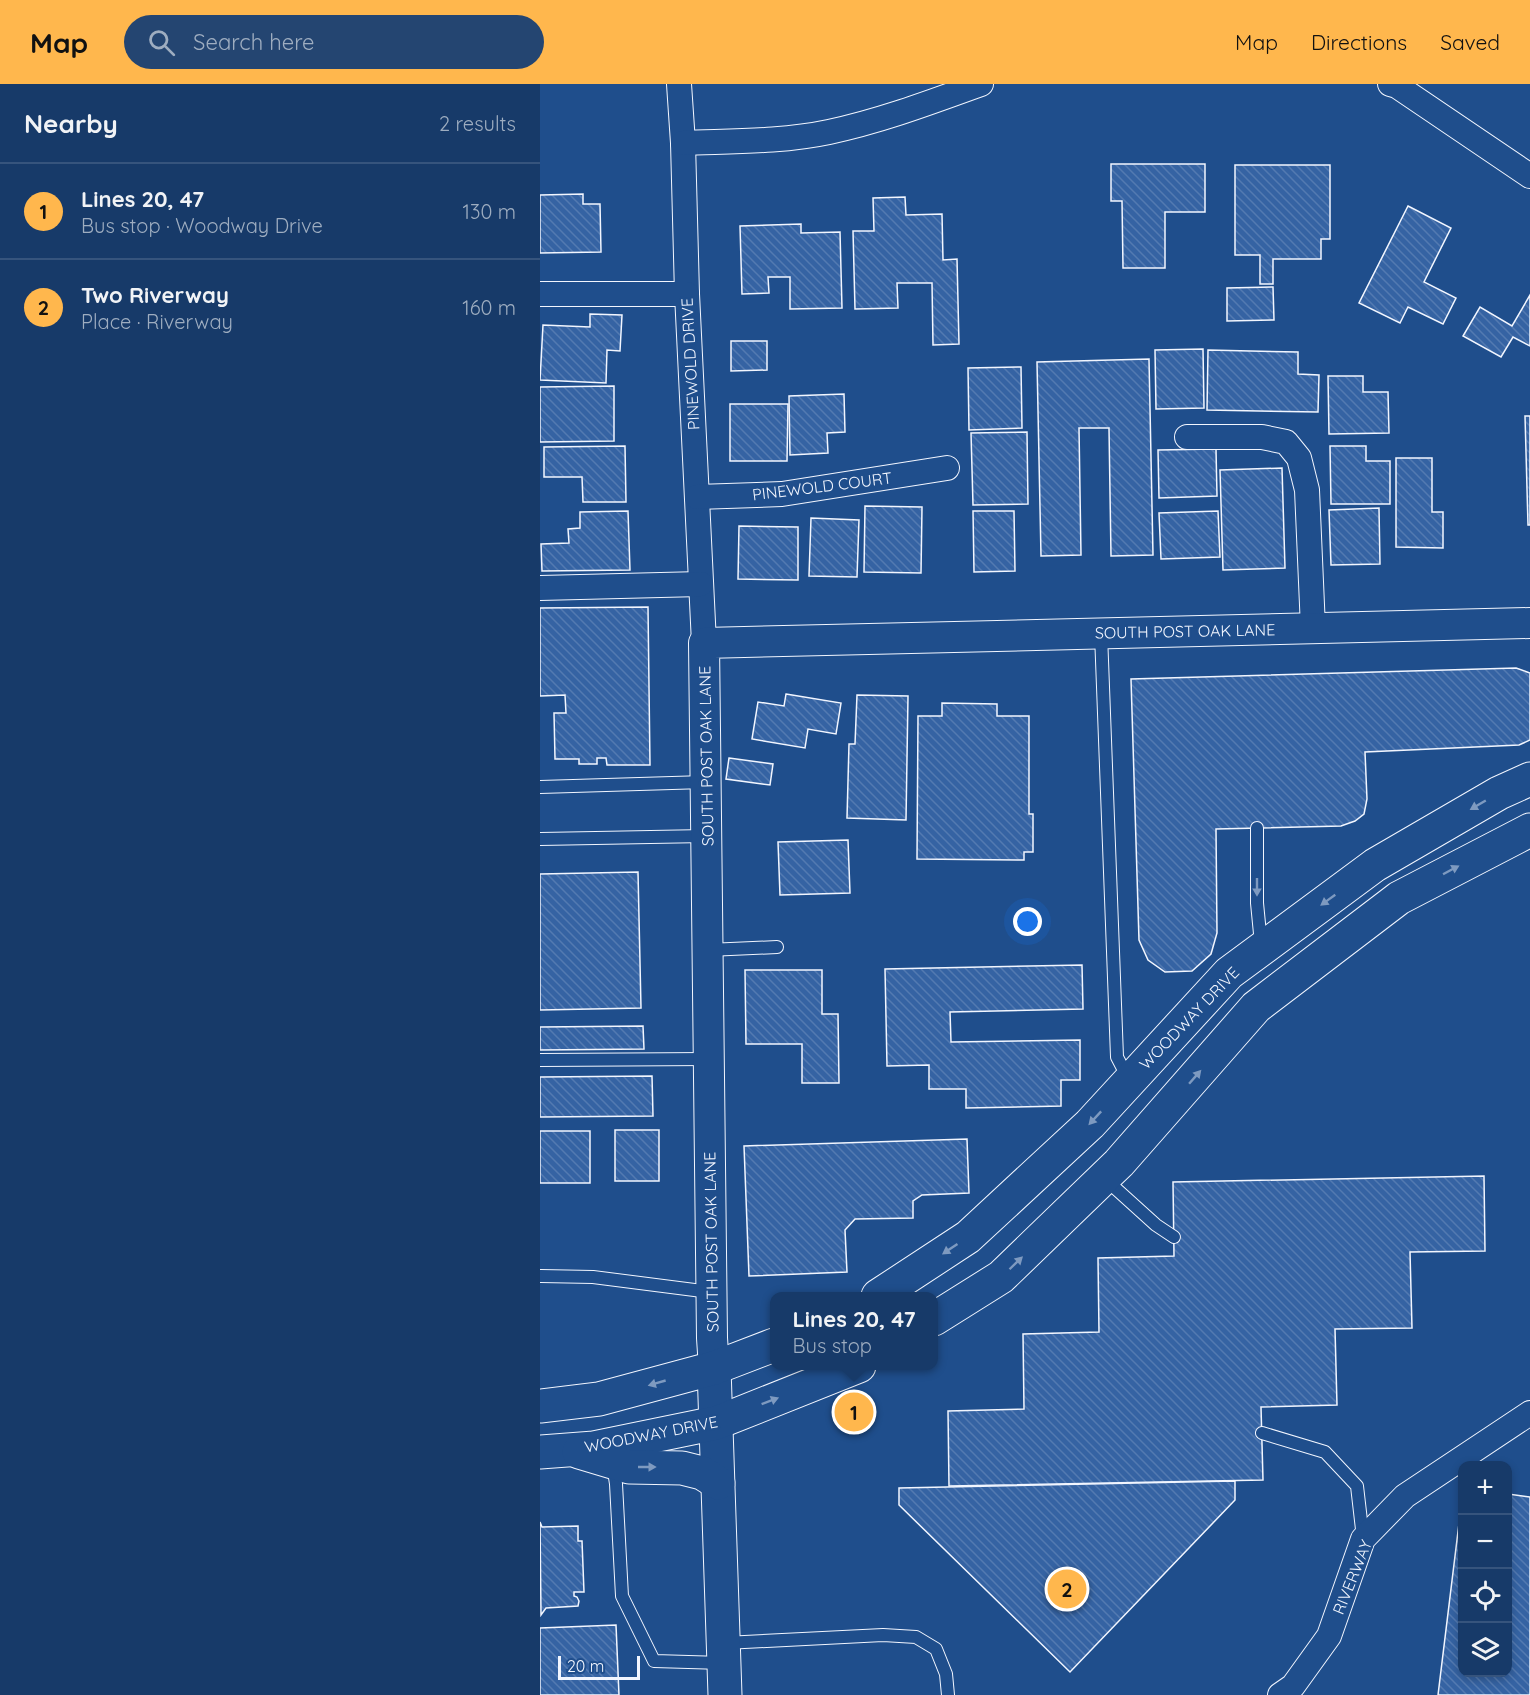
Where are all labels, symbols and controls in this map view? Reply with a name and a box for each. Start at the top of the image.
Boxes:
search box [124,15,544,69]
text: Map [30,25,88,60]
icon: search [145,26,178,59]
text: Search here [193,28,315,56]
text: Map [1235,29,1278,55]
text: Directions [1311,29,1407,55]
text: Saved [1440,29,1500,55]
text: Nearby [24,107,118,140]
text: 2 results [439,111,516,136]
text: Lines 20, 47 [81,185,204,213]
text: 1 [40,199,47,224]
text: 130 m [463,199,516,224]
text: Bus stop · Woodway Drive [81,213,323,238]
text: Two Riverway [81,281,229,309]
text: 2 [38,295,49,320]
text: 160 m [462,295,516,320]
street label: PINEWOLD DRIVE [677,297,703,431]
text: Place · Riverway [81,309,233,334]
street label: PINEWOLD COURT [751,467,893,504]
street label: SOUTH POST OAK LANE [1095,619,1275,643]
street label: SOUTH POST OAK LANE [694,666,718,846]
one-way arrow [1470,800,1486,811]
one-way arrow [1443,865,1460,875]
one-way arrow [1252,877,1262,896]
one-way arrow [1321,893,1336,905]
your location [1013,907,1042,936]
street label: WOODWAY DRIVE [1135,962,1243,1074]
one-way arrow [1188,1070,1201,1085]
one-way arrow [1088,1111,1102,1126]
street label: SOUTH POST OAK LANE [699,1152,723,1332]
one-way arrow [942,1243,959,1254]
one-way arrow [1009,1256,1023,1270]
popup [770,1292,938,1370]
text: Lines 20, 47 [792,1305,916,1333]
text: Bus stop [792,1333,872,1358]
one-way arrow [648,1378,666,1388]
pin: 1 [834,1390,874,1434]
one-way arrow [762,1396,780,1406]
street label: WOODWAY DRIVE [583,1411,719,1457]
map controls [1458,1461,1512,1677]
button: + [1458,1461,1512,1515]
one-way arrow [637,1462,656,1472]
button: − [1458,1515,1512,1569]
street label: RIVERWAY [1328,1537,1376,1617]
pin: 2 [1048,1566,1086,1612]
button: locate [1458,1569,1512,1623]
button: layers [1458,1623,1512,1677]
scale bar [558,1653,640,1680]
text: 20 m [567,1656,604,1676]

